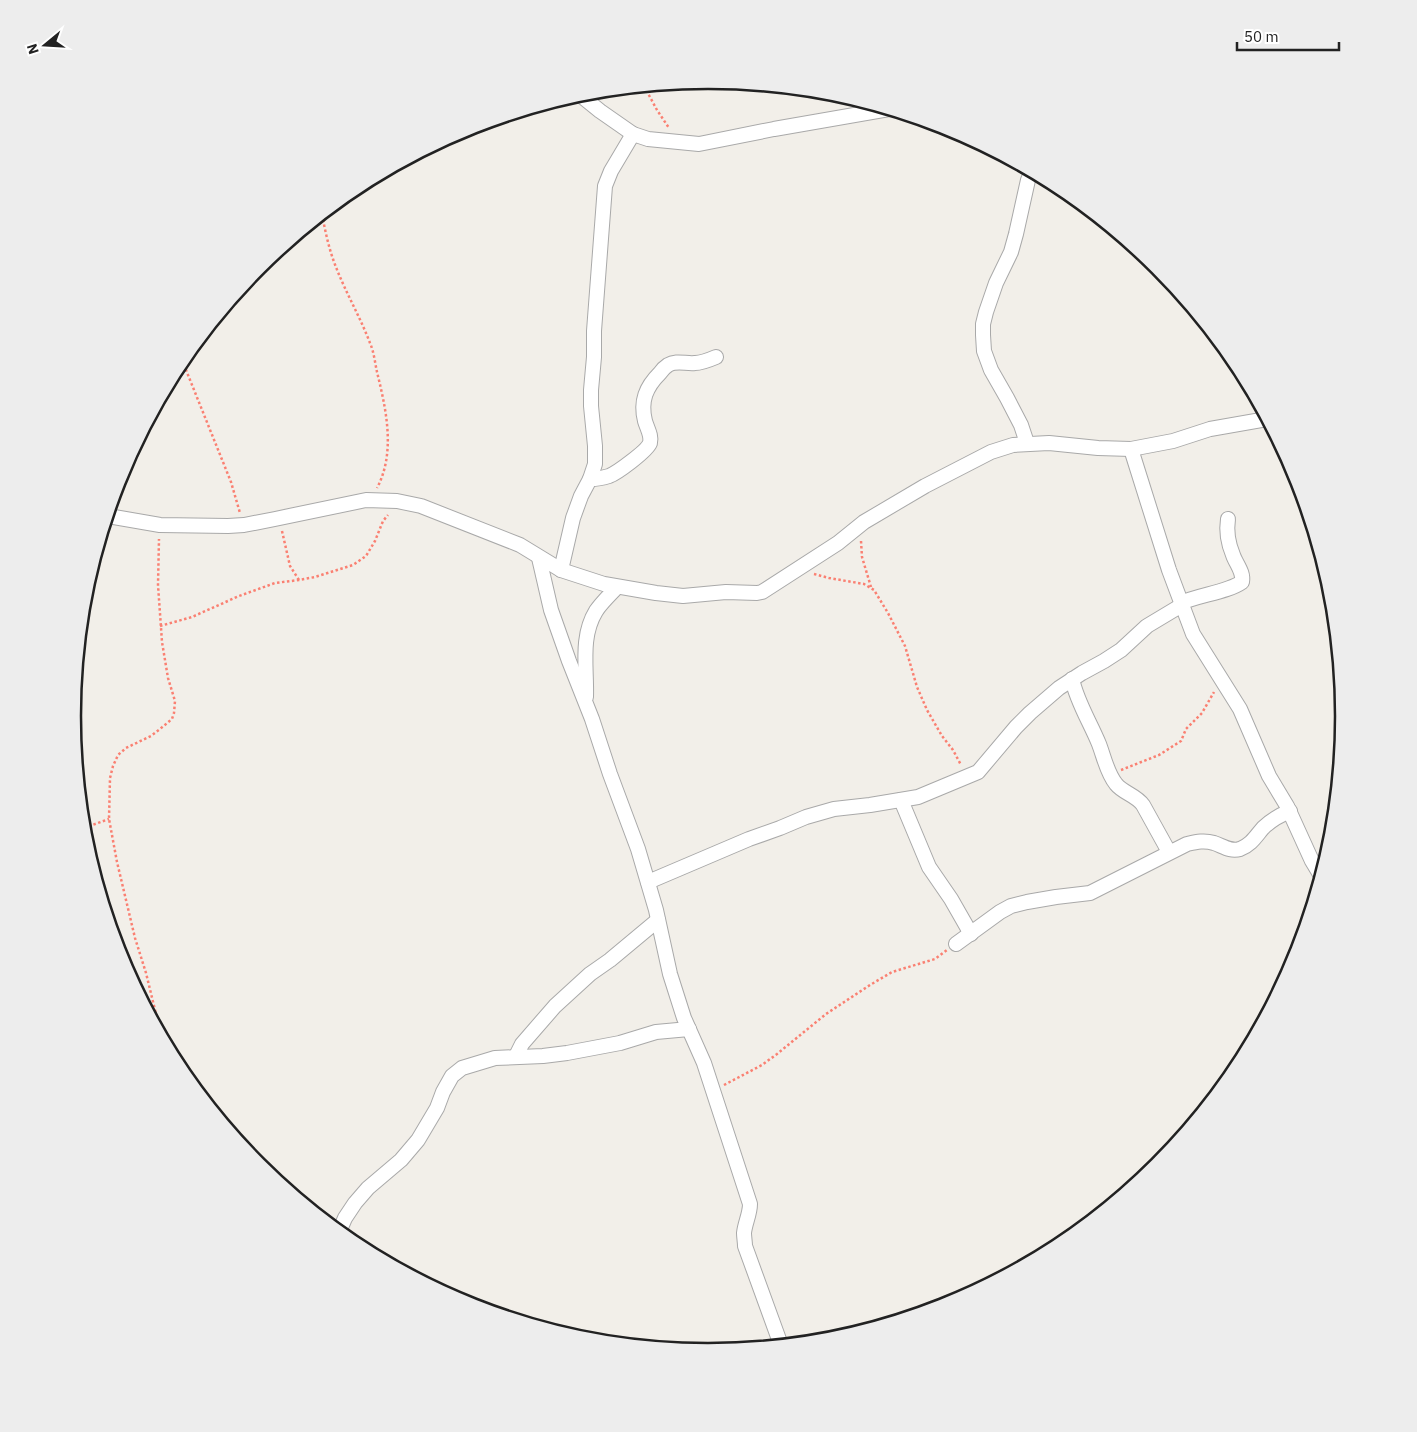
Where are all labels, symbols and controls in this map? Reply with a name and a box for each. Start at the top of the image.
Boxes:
north arrow [20,20,70,70]
scale bar [1237,20,1340,52]
text: 50 m [1244,27,1279,46]
text: N [23,41,43,57]

